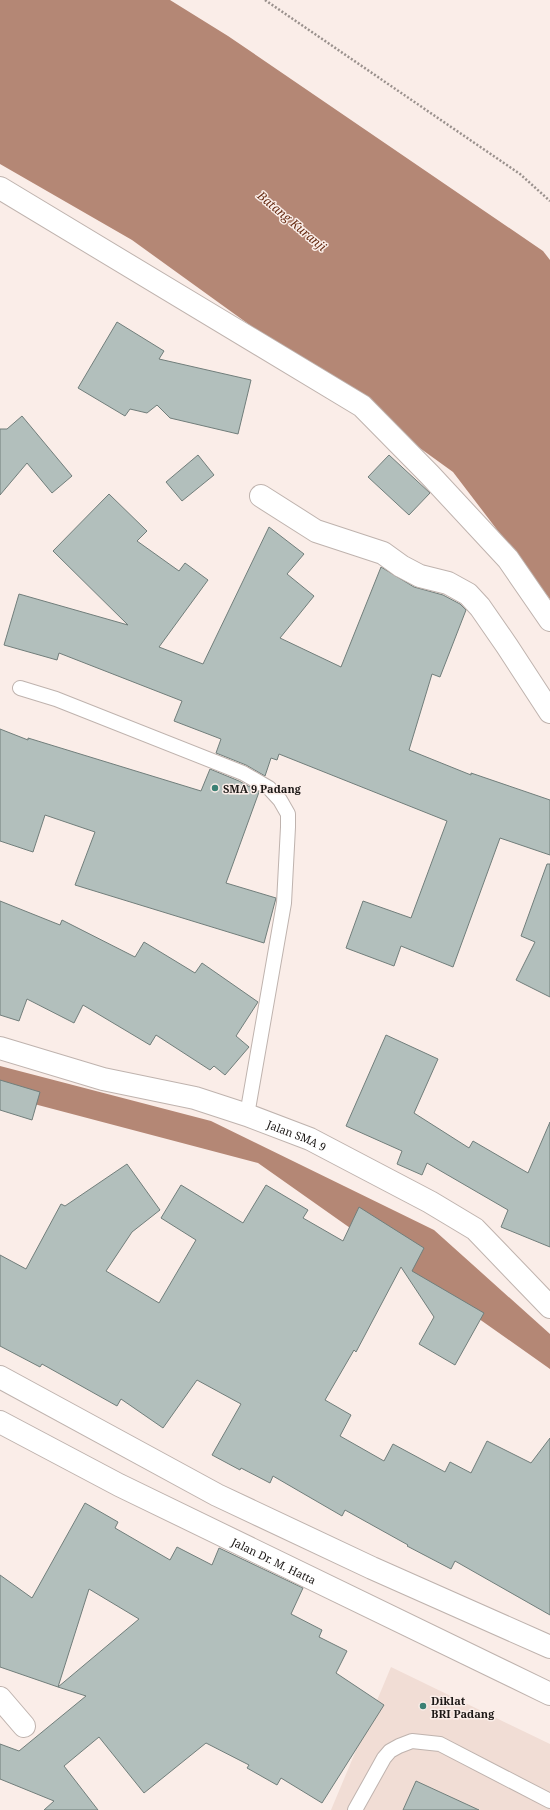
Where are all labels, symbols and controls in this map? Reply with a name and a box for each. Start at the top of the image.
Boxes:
water label: Batang Kuranji [253,186,330,255]
place label: SMA 9 Padang [223,781,302,796]
marker: SMA 9 Padang [210,783,220,793]
street label: Jalan SMA 9 [264,1116,329,1154]
street label: Jalan Dr. M. Hatta [229,1533,319,1587]
place label: Diklat BRI Padang [431,1693,495,1721]
marker: Diklat BRI Padang [418,1701,428,1711]

